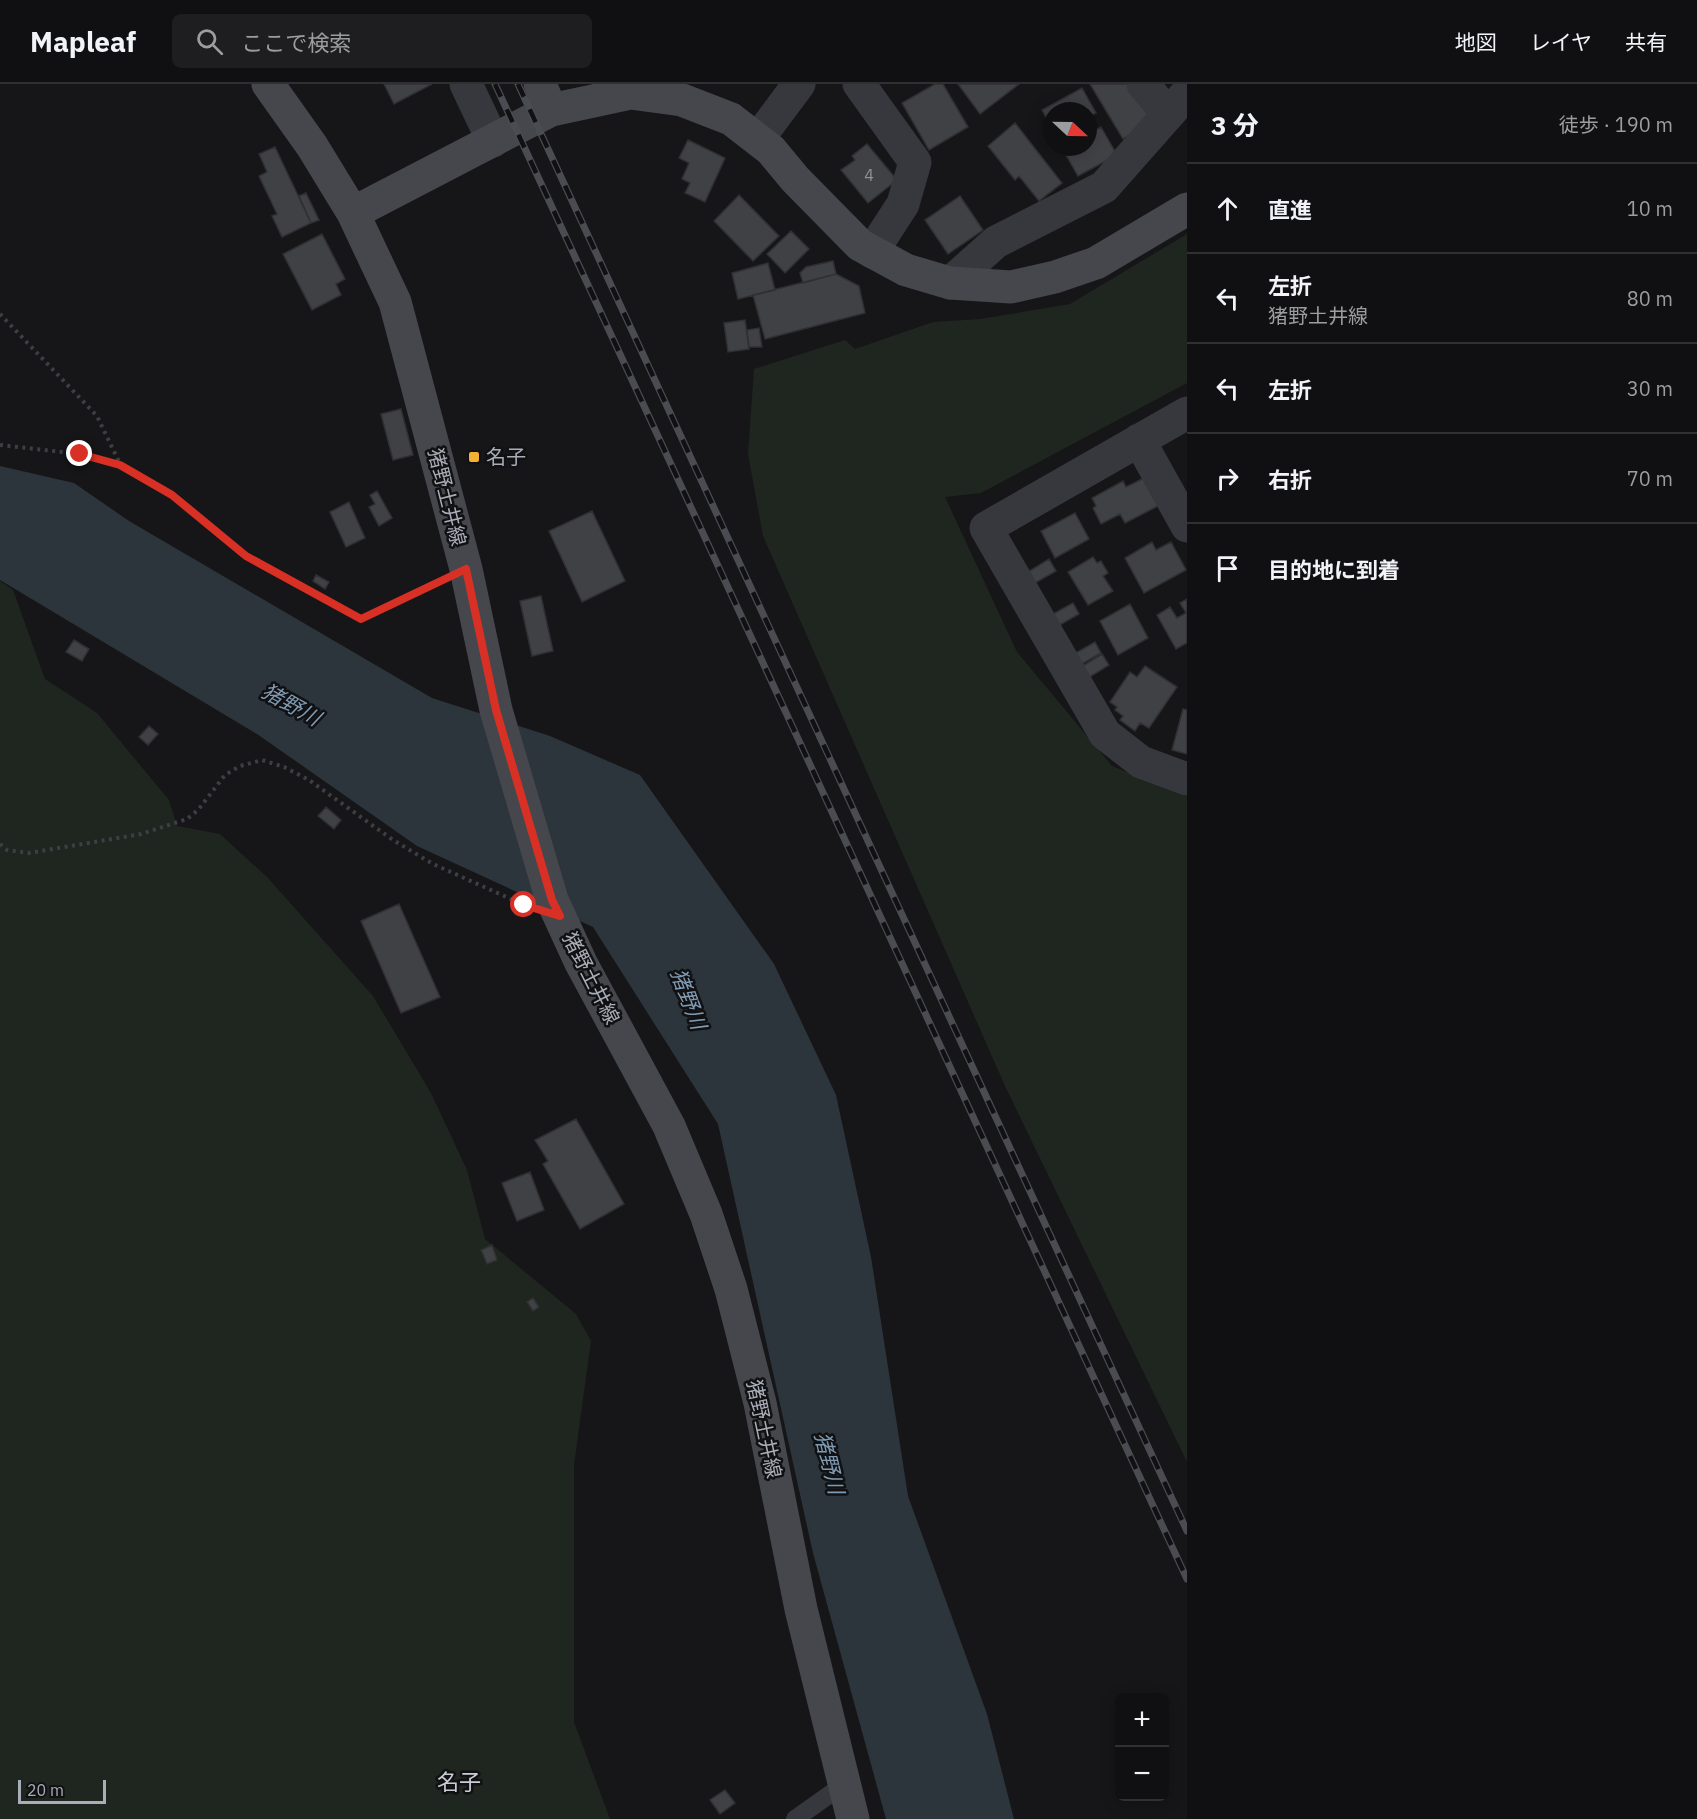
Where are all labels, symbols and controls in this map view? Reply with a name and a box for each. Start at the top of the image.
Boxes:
search box [172,14,592,68]
text: Mapleaf [30,23,136,60]
icon: search [193,25,226,58]
text: ここで検索 [241,28,351,57]
text: 地図 [1455,28,1497,56]
text: レイヤ [1530,28,1592,56]
text: 共有 [1625,28,1667,56]
north arrow [1043,102,1097,156]
text: 3 分 [1211,108,1259,142]
text: 徒歩 · 190 m [1559,111,1673,138]
house number: 4 [864,165,874,185]
icon: ahead [1211,192,1244,225]
text: 直進 [1268,195,1312,224]
text: 10 m [1627,195,1673,222]
text: 左折 [1268,271,1312,300]
icon: left [1211,282,1244,315]
text: 80 m [1627,285,1673,312]
text: 猪野土井線 [1268,302,1368,329]
icon: left [1211,372,1244,405]
text: 左折 [1268,375,1312,404]
text: 30 m [1627,375,1673,402]
route end [66,440,92,466]
place label: 名子 [486,443,526,470]
street label: 猪野土井線 [422,445,473,549]
marker: 名子 [467,450,481,464]
icon: right [1211,462,1244,495]
text: 右折 [1268,465,1312,494]
text: 70 m [1627,465,1673,492]
icon: arrive [1211,552,1244,585]
text: 目的地に到着 [1268,555,1400,584]
water label: 猪野川 [257,677,328,733]
route start [510,891,536,917]
street label: 猪野土井線 [557,927,626,1028]
water label: 猪野川 [665,964,714,1035]
street label: 猪野土井線 [741,1377,788,1481]
water label: 猪野川 [809,1429,852,1499]
map controls [1115,1693,1169,1801]
button: + [1115,1693,1169,1747]
button: − [1115,1747,1169,1801]
district label: 名子 [437,1767,481,1796]
scale bar [18,1777,106,1804]
text: 20 m [27,1780,64,1800]

